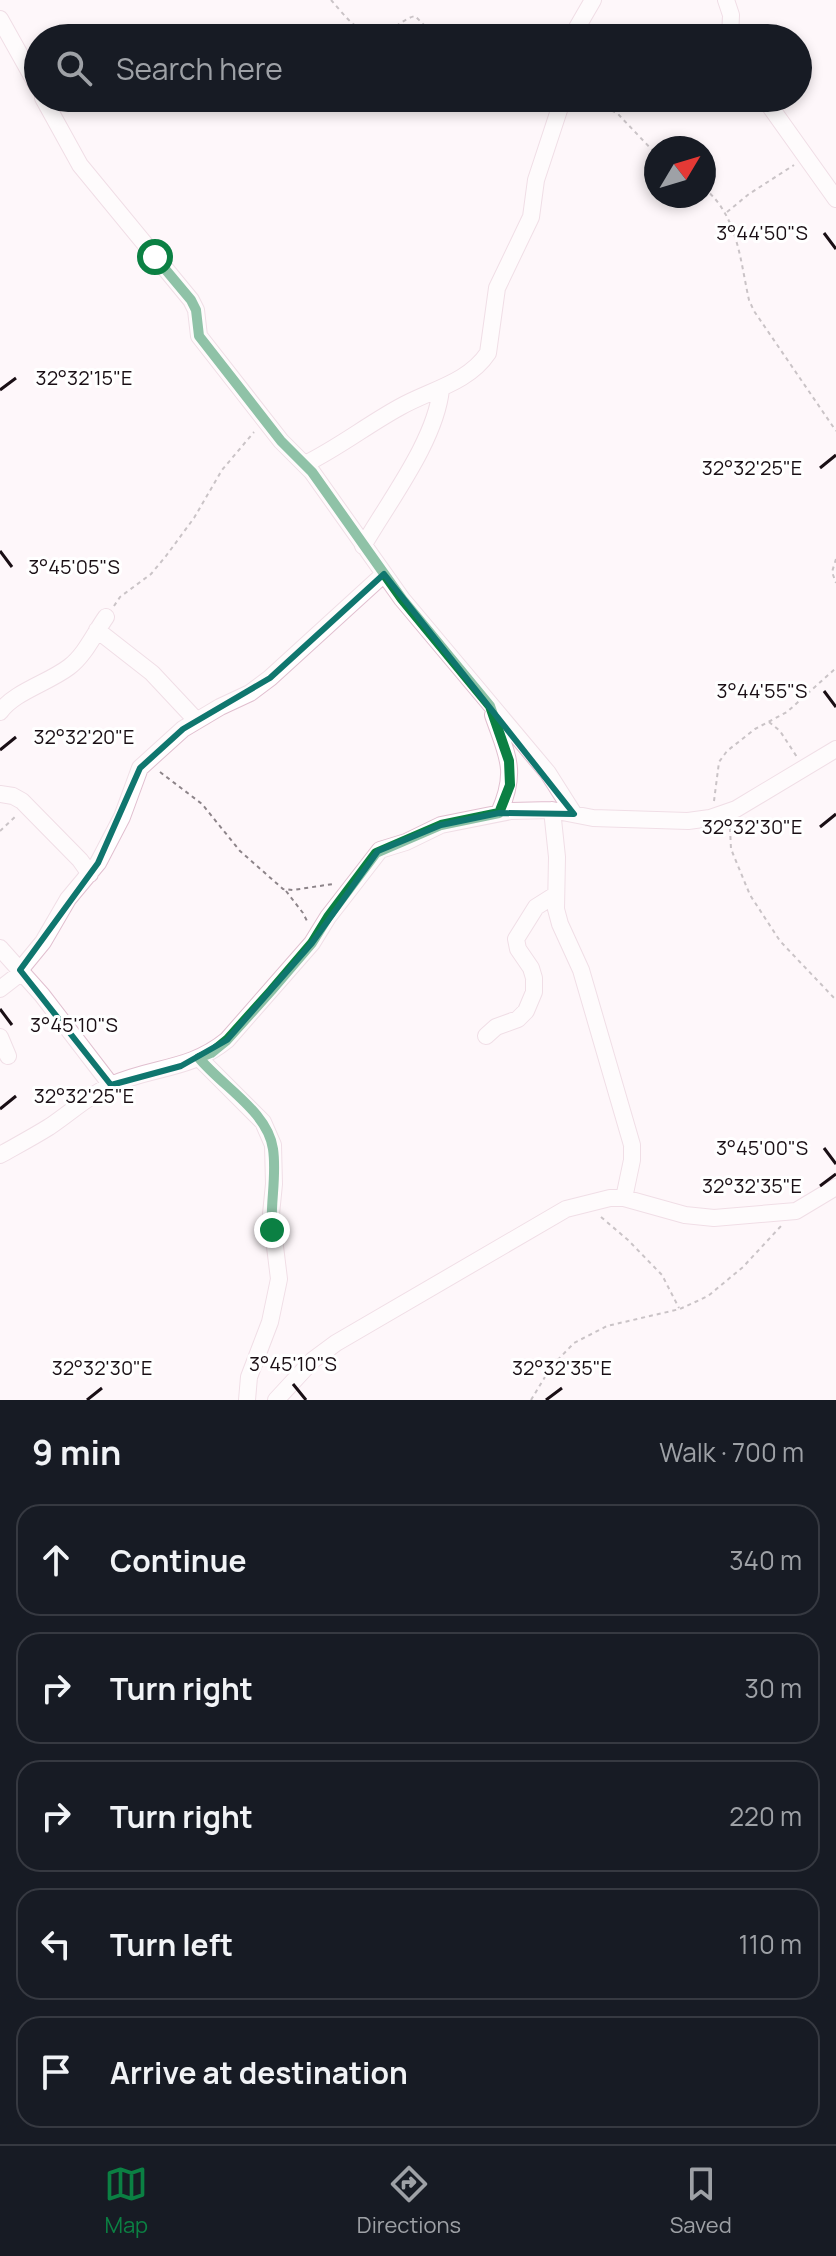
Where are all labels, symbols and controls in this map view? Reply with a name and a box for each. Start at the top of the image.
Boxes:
search box [24,24,812,112]
icon: search [52,46,96,90]
text: Search here [116,48,283,89]
north arrow [644,136,716,208]
text: 3°44'50"S [716,219,808,246]
route start [137,239,173,275]
text: 32°32'15"E [36,364,132,391]
text: 32°32'25"E [702,454,802,481]
text: 3°45'05"S [28,553,120,580]
text: 3°44'55"S [717,677,807,704]
text: 32°32'20"E [33,723,135,750]
text: 32°32'30"E [702,813,802,840]
text: 3°45'10"S [30,1011,118,1038]
text: 32°32'25"E [34,1082,134,1109]
text: 3°45'00"S [716,1134,808,1161]
text: 32°32'35"E [702,1172,802,1199]
route end [254,1212,290,1248]
text: 3°45'10"S [249,1350,337,1377]
text: 32°32'30"E [52,1354,152,1381]
text: 32°32'35"E [512,1354,612,1381]
text: 9 min [32,1429,121,1475]
text: Walk · 700 m [659,1434,804,1470]
icon: ahead [34,1538,78,1582]
text: Continue [110,1540,246,1581]
text: 340 m [729,1542,802,1578]
icon: right [34,1666,78,1710]
text: Turn right [110,1668,253,1709]
text: 30 m [745,1670,802,1706]
icon: right [34,1794,78,1838]
text: Turn right [110,1796,253,1837]
text: 220 m [729,1798,802,1834]
icon: left [34,1922,78,1966]
text: Turn left [110,1924,233,1965]
text: 110 m [739,1926,802,1962]
icon: arrive [34,2050,78,2094]
text: Arrive at destination [110,2052,408,2093]
tab: Map [104,2162,148,2240]
tab: Directions [357,2162,461,2240]
tab: Saved [670,2162,732,2240]

